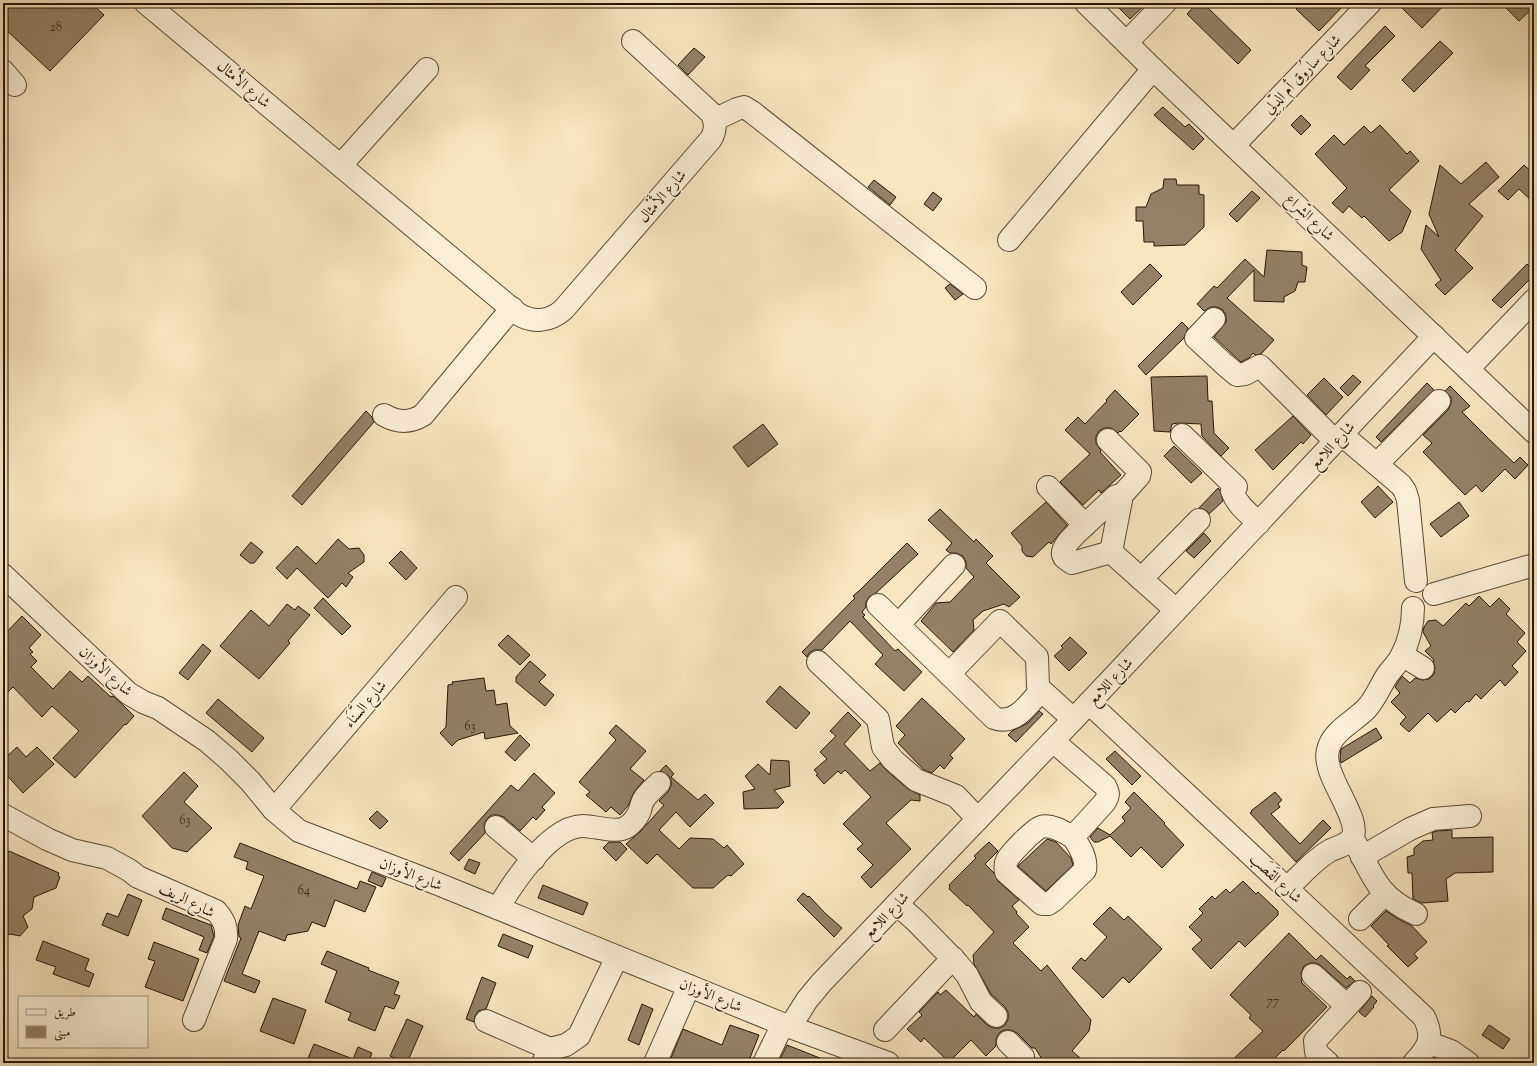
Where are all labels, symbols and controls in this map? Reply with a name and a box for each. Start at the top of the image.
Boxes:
house number: 28 [50,19,62,37]
street label: شارع سارُوق أم الدِّلِي [1257,28,1347,120]
street label: شارع الأَمْثال [211,54,277,115]
street label: شارع الأَمْثال [631,164,693,229]
street label: شارع الشِّراع [1279,188,1339,247]
street label: شارع اللامع [1306,418,1362,476]
street label: شارع الأوزان [73,641,138,703]
street label: شارع اللامع [1084,654,1140,712]
street label: شارع السَّنَاء [337,674,393,734]
house number: 63 [464,718,476,736]
house number: 63 [179,812,191,830]
street label: شارع القَصَب [1243,848,1307,910]
street label: شارع الأوزان [376,852,446,898]
street label: شارع الريف [154,879,218,925]
house number: 64 [298,882,311,900]
street label: شارع اللامع [859,888,916,946]
street label: شارع الأوزان [676,972,746,1019]
house number: 77 [1266,993,1280,1011]
legend [18,996,148,1048]
text: طريق [54,1004,76,1022]
text: مبنى [54,1024,70,1042]

